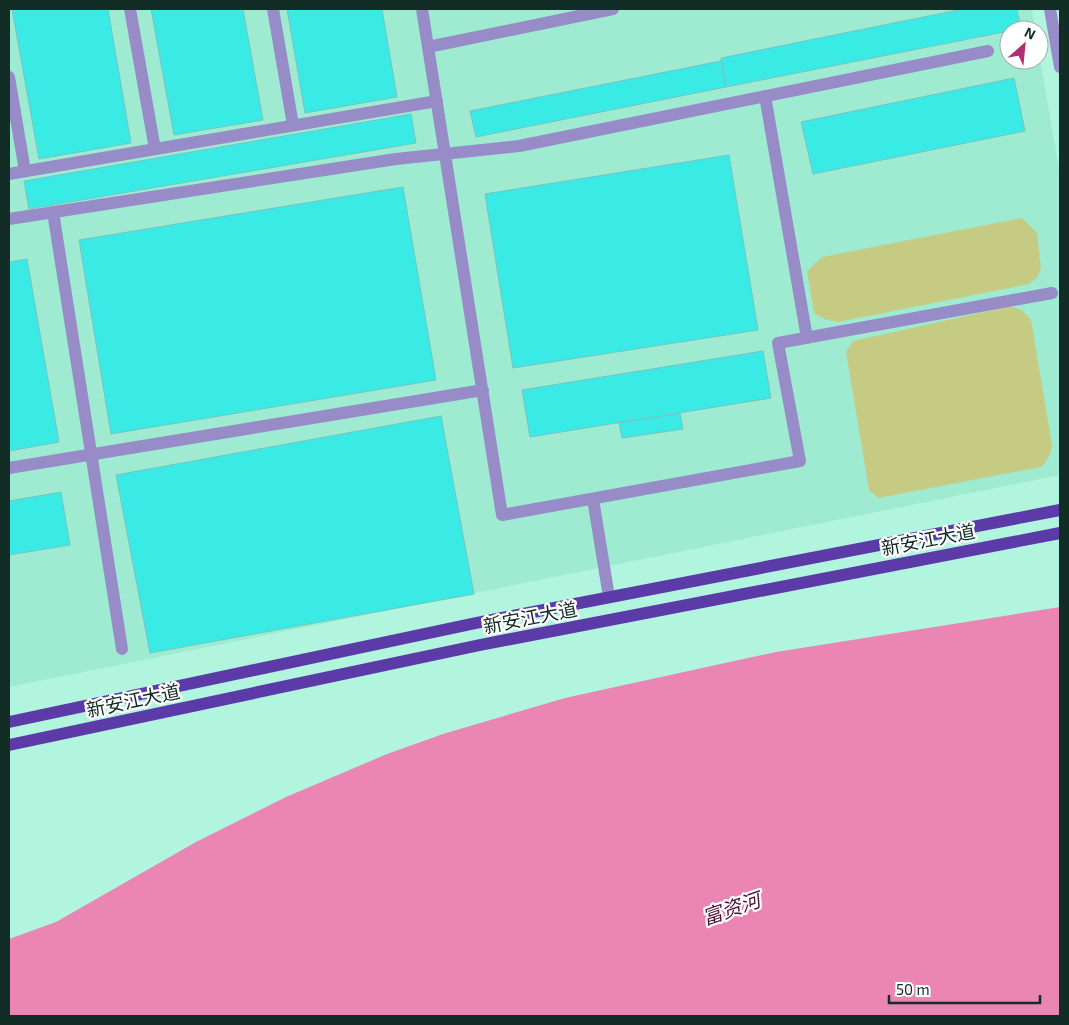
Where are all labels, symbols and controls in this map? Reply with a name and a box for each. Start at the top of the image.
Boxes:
north arrow [999,20,1049,70]
text: N [1022,23,1038,43]
street label: 新安江大道 [879,519,977,559]
street label: 新安江大道 [481,597,579,637]
street label: 新安江大道 [84,679,182,721]
water label: 富资河 [699,886,767,929]
scale bar [889,972,1040,1004]
text: 50 m [896,980,930,998]

